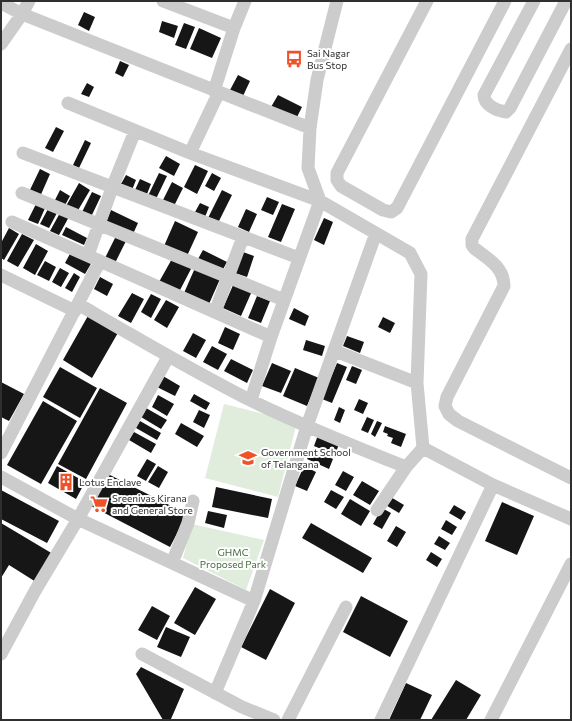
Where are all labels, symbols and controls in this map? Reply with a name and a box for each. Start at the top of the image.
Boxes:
place label: Sai Nagar Bus Stop [307,47,350,71]
bus stop icon: Sai Nagar Bus Stop [284,49,304,69]
place label: Government School of Telangana [261,446,351,470]
school or university icon: Government School of Telangana [238,448,258,468]
building icon: Lotus Enclave [56,472,76,492]
place label: Lotus Enclave [79,476,141,488]
place label: Sreenivas Kirana and General Store [112,492,193,516]
supermarket icon: Sreenivas Kirana and General Store [89,494,109,514]
park label: GHMC Proposed Park [200,546,267,570]

